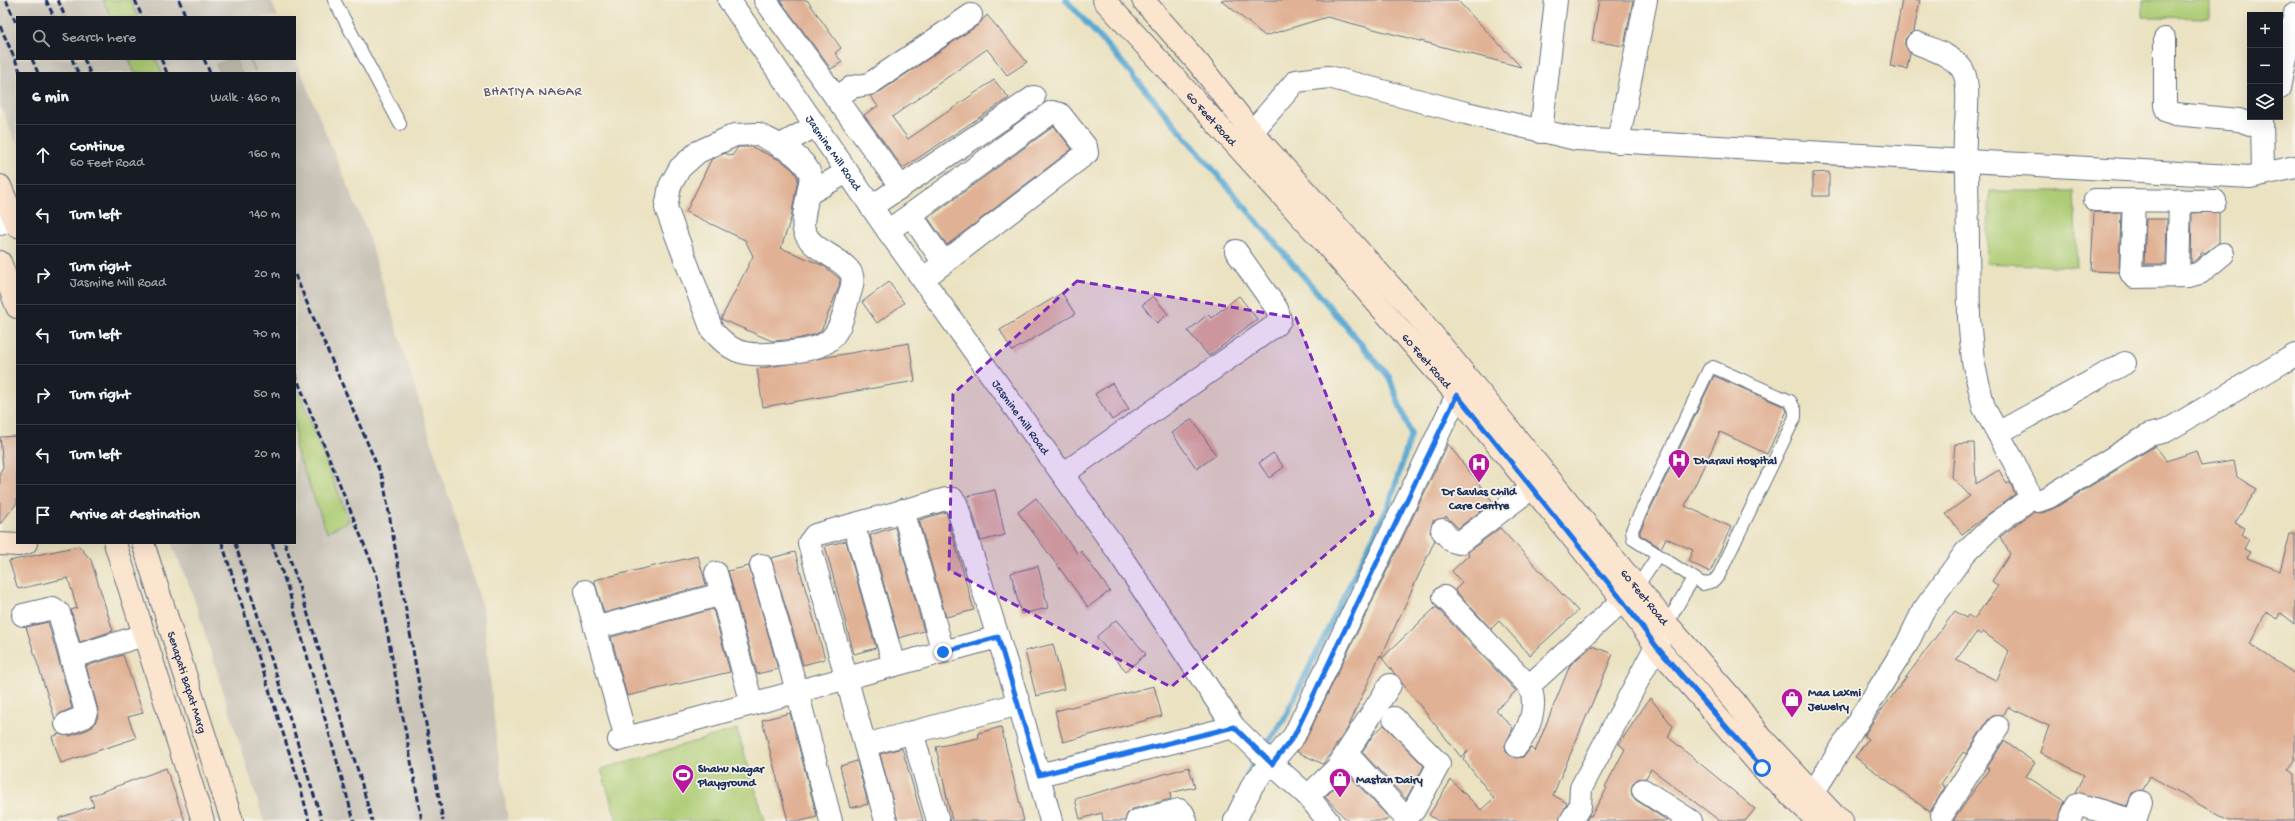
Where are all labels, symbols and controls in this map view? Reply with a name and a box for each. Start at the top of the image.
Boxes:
map controls [2247,12,2283,120]
button: + [2247,12,2283,48]
search box [16,16,296,60]
icon: search [30,27,52,49]
text: Search here [62,29,136,47]
button: − [2247,48,2283,84]
button: layers [2247,84,2283,120]
district label: BHATIYA NAGAR [483,85,582,100]
text: 6 min [32,88,68,108]
street label: 60 Feet Road [1182,90,1239,150]
text: Walk · 460 m [210,91,280,106]
street label: Jasmine Mill Road [801,113,864,195]
text: Continue [70,138,124,156]
icon: ahead [32,144,54,166]
text: 160 m [248,147,280,162]
text: 60 Feet Road [70,156,144,171]
icon: left [32,204,54,226]
text: Turn left [70,206,121,224]
text: 140 m [249,207,280,222]
text: Turn right [70,258,130,276]
icon: right [32,264,54,286]
text: 20 m [254,267,280,282]
text: Jasmine Mill Road [70,276,166,291]
icon: left [32,324,54,346]
text: Turn left [70,326,121,344]
text: 70 m [254,327,280,342]
street label: 60 Feet Road [1398,331,1454,393]
street label: Jasmine Mill Road [988,378,1052,459]
icon: right [32,384,54,406]
text: Turn right [70,386,130,404]
text: 50 m [253,387,280,402]
icon: left [32,444,54,466]
text: Turn left [70,446,121,464]
text: 20 m [254,447,280,462]
hospital icon: Dharavi Hospital [1666,447,1692,480]
hospital icon: Dr Savlas Child Care Centre [1466,451,1492,484]
place label: Dharavi Hospital [1693,455,1777,469]
place label: Dr Savlas Child Care Centre [1441,486,1518,514]
icon: arrive [32,504,54,526]
text: Arrive at destination [70,506,200,524]
street label: 60 Feet Road [1616,567,1671,630]
street label: Senapati Bapat Marg [163,630,209,736]
route end [934,643,952,661]
shop icon: Maa Laxmi Jewelry [1779,686,1805,719]
place label: Maa Laxmi Jewelry [1807,687,1861,715]
route start [1753,759,1771,777]
sports icon: Shahu Nagar Playground [670,762,696,795]
place label: Shahu Nagar Playground [697,763,766,791]
shop icon: Mastan Dairy [1327,766,1353,799]
place label: Mastan Dairy [1356,774,1423,788]

